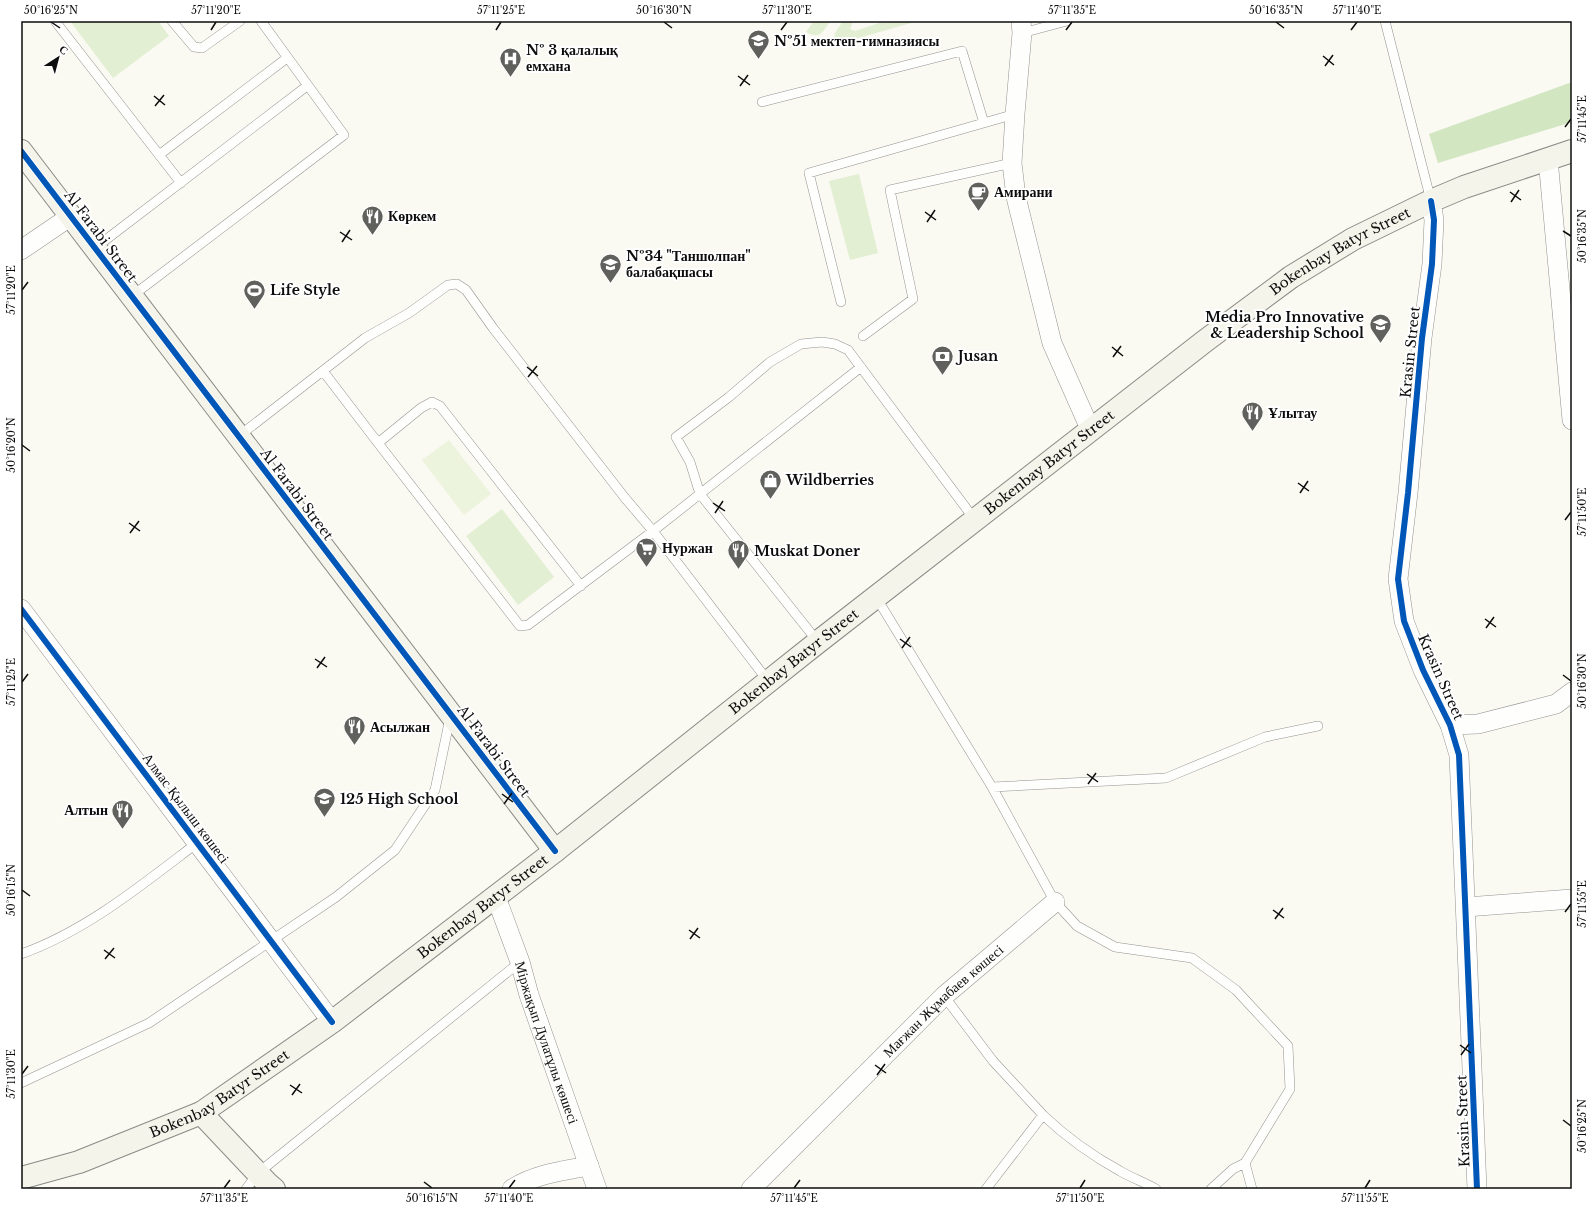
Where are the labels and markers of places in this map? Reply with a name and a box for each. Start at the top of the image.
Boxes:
school or university icon: №51 мектеп-гимназиясы [745,28,771,61]
place label: №51 мектеп-гимназиясы [774,32,940,50]
place label: № 3 қалалық емхана [526,41,619,75]
hospital icon: № 3 қалалық емхана [498,45,524,78]
cafe icon: Амирани [966,179,992,212]
place label: Амирани [994,183,1053,201]
restaurant icon: Көркем [359,203,385,236]
place label: Көркем [388,207,437,225]
place label: №34 "Таншолпан" балабақшасы [626,247,751,281]
school or university icon: №34 "Таншолпан" балабақшасы [598,251,624,284]
sports icon: Life Style [242,277,268,310]
place label: Life Style [270,281,340,299]
place label: Media Pro Innovative & Leadership School [1205,308,1364,342]
school or university icon: Media Pro Innovative & Leadership School [1367,312,1393,345]
bank icon: Jusan [929,343,955,376]
place label: Jusan [955,347,998,365]
restaurant icon: Ұлытау [1240,400,1266,433]
place label: Ұлытау [1268,404,1317,422]
shop icon: Wildberries [757,467,783,500]
place label: Wildberries [785,471,875,489]
supermarket icon: Нуржан [633,535,659,568]
restaurant icon: Muskat Doner [725,538,751,571]
place label: Нуржан [662,539,713,557]
place label: Muskat Doner [754,542,860,560]
restaurant icon: Асылжан [341,714,367,747]
place label: Асылжан [370,718,430,736]
school or university icon: 125 High School [312,786,338,819]
place label: 125 High School [340,790,458,808]
restaurant icon: Алтын [110,797,136,830]
place label: Алтын [64,801,108,819]

